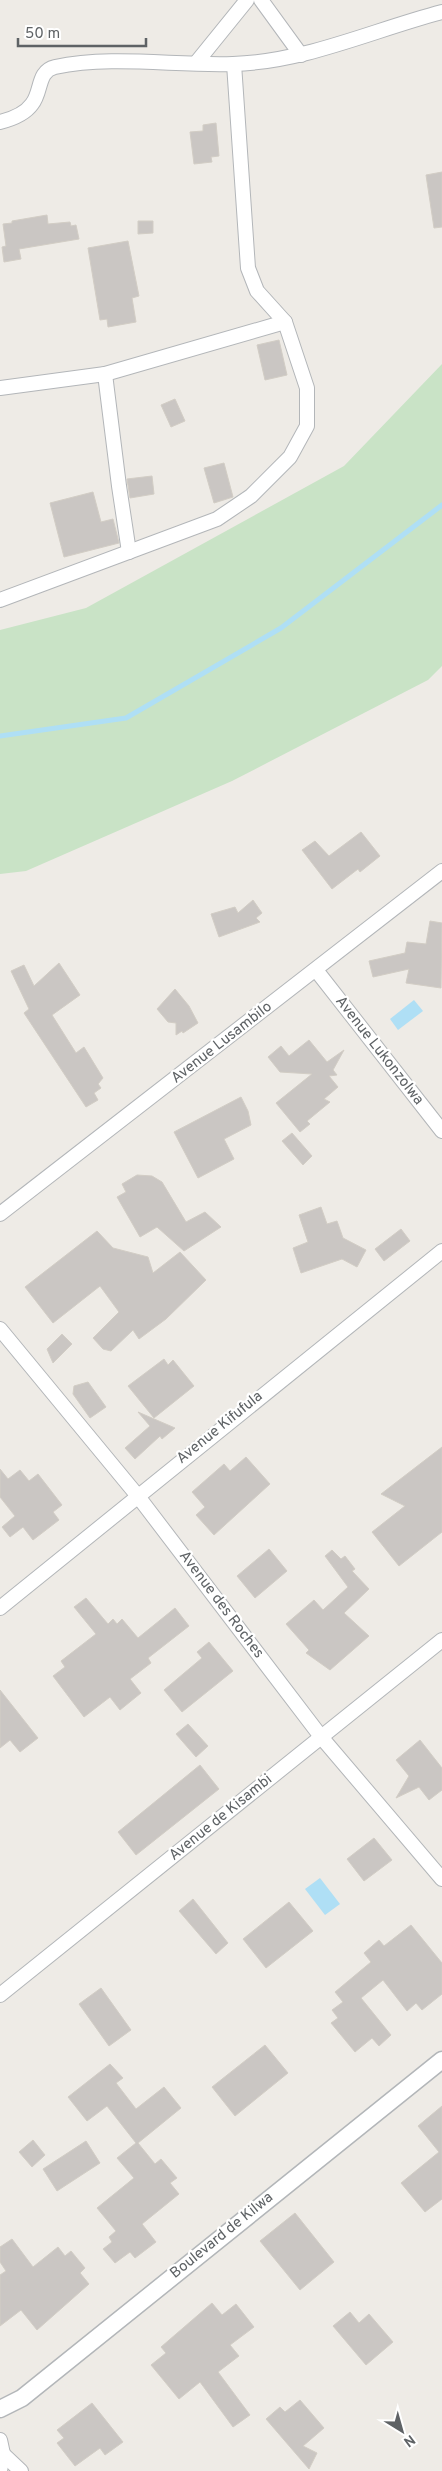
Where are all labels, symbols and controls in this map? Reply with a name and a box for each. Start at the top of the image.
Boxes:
scale bar [18,15,145,47]
text: 50 m [25,25,60,44]
street label: Avenue Lukonzolwa [331,993,427,1109]
street label: Avenue Lusambilo [168,998,276,1088]
street label: Avenue Kifufula [173,1387,267,1469]
street label: Avenue des Roches [174,1547,268,1663]
street label: Avenue de Kisambi [166,1771,276,1865]
street label: Boulevard de Kilwa [166,2188,278,2284]
north arrow [377,2406,427,2456]
text: N [400,2430,418,2450]

